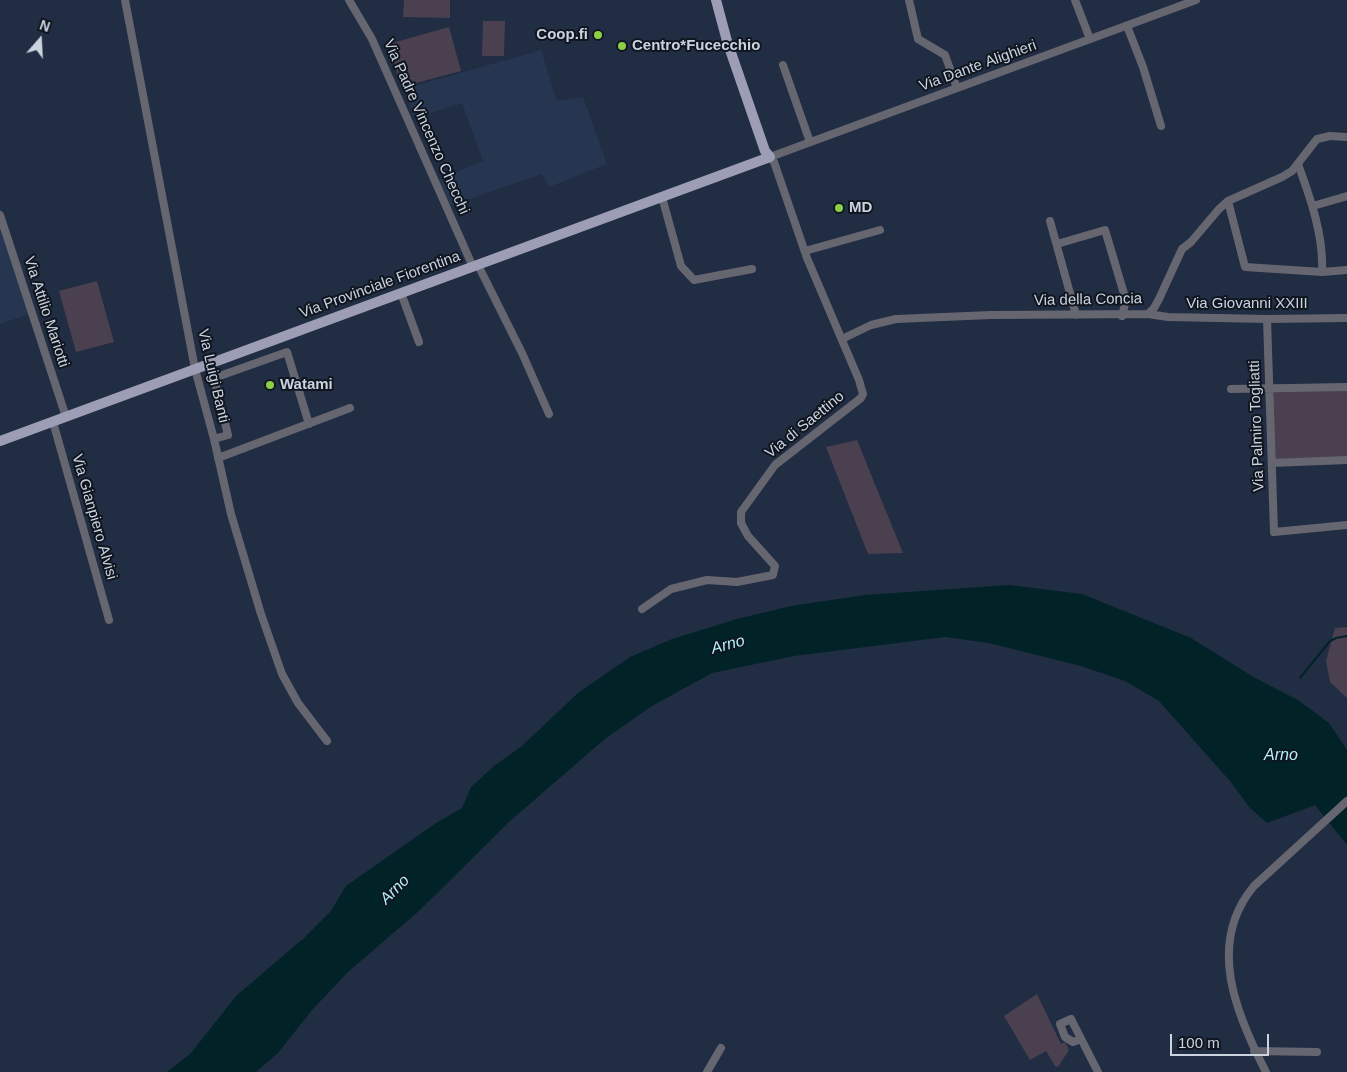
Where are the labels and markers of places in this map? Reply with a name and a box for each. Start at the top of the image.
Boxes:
place label: Coop.fi [536,26,588,44]
marker: Coop.fi [592,29,604,41]
place label: Centro*Fucecchio [632,37,760,55]
marker: Centro*Fucecchio [616,40,628,52]
place label: MD [849,199,872,217]
marker: MD [833,202,845,214]
place label: Watami [280,376,333,394]
marker: Watami [264,379,276,391]

